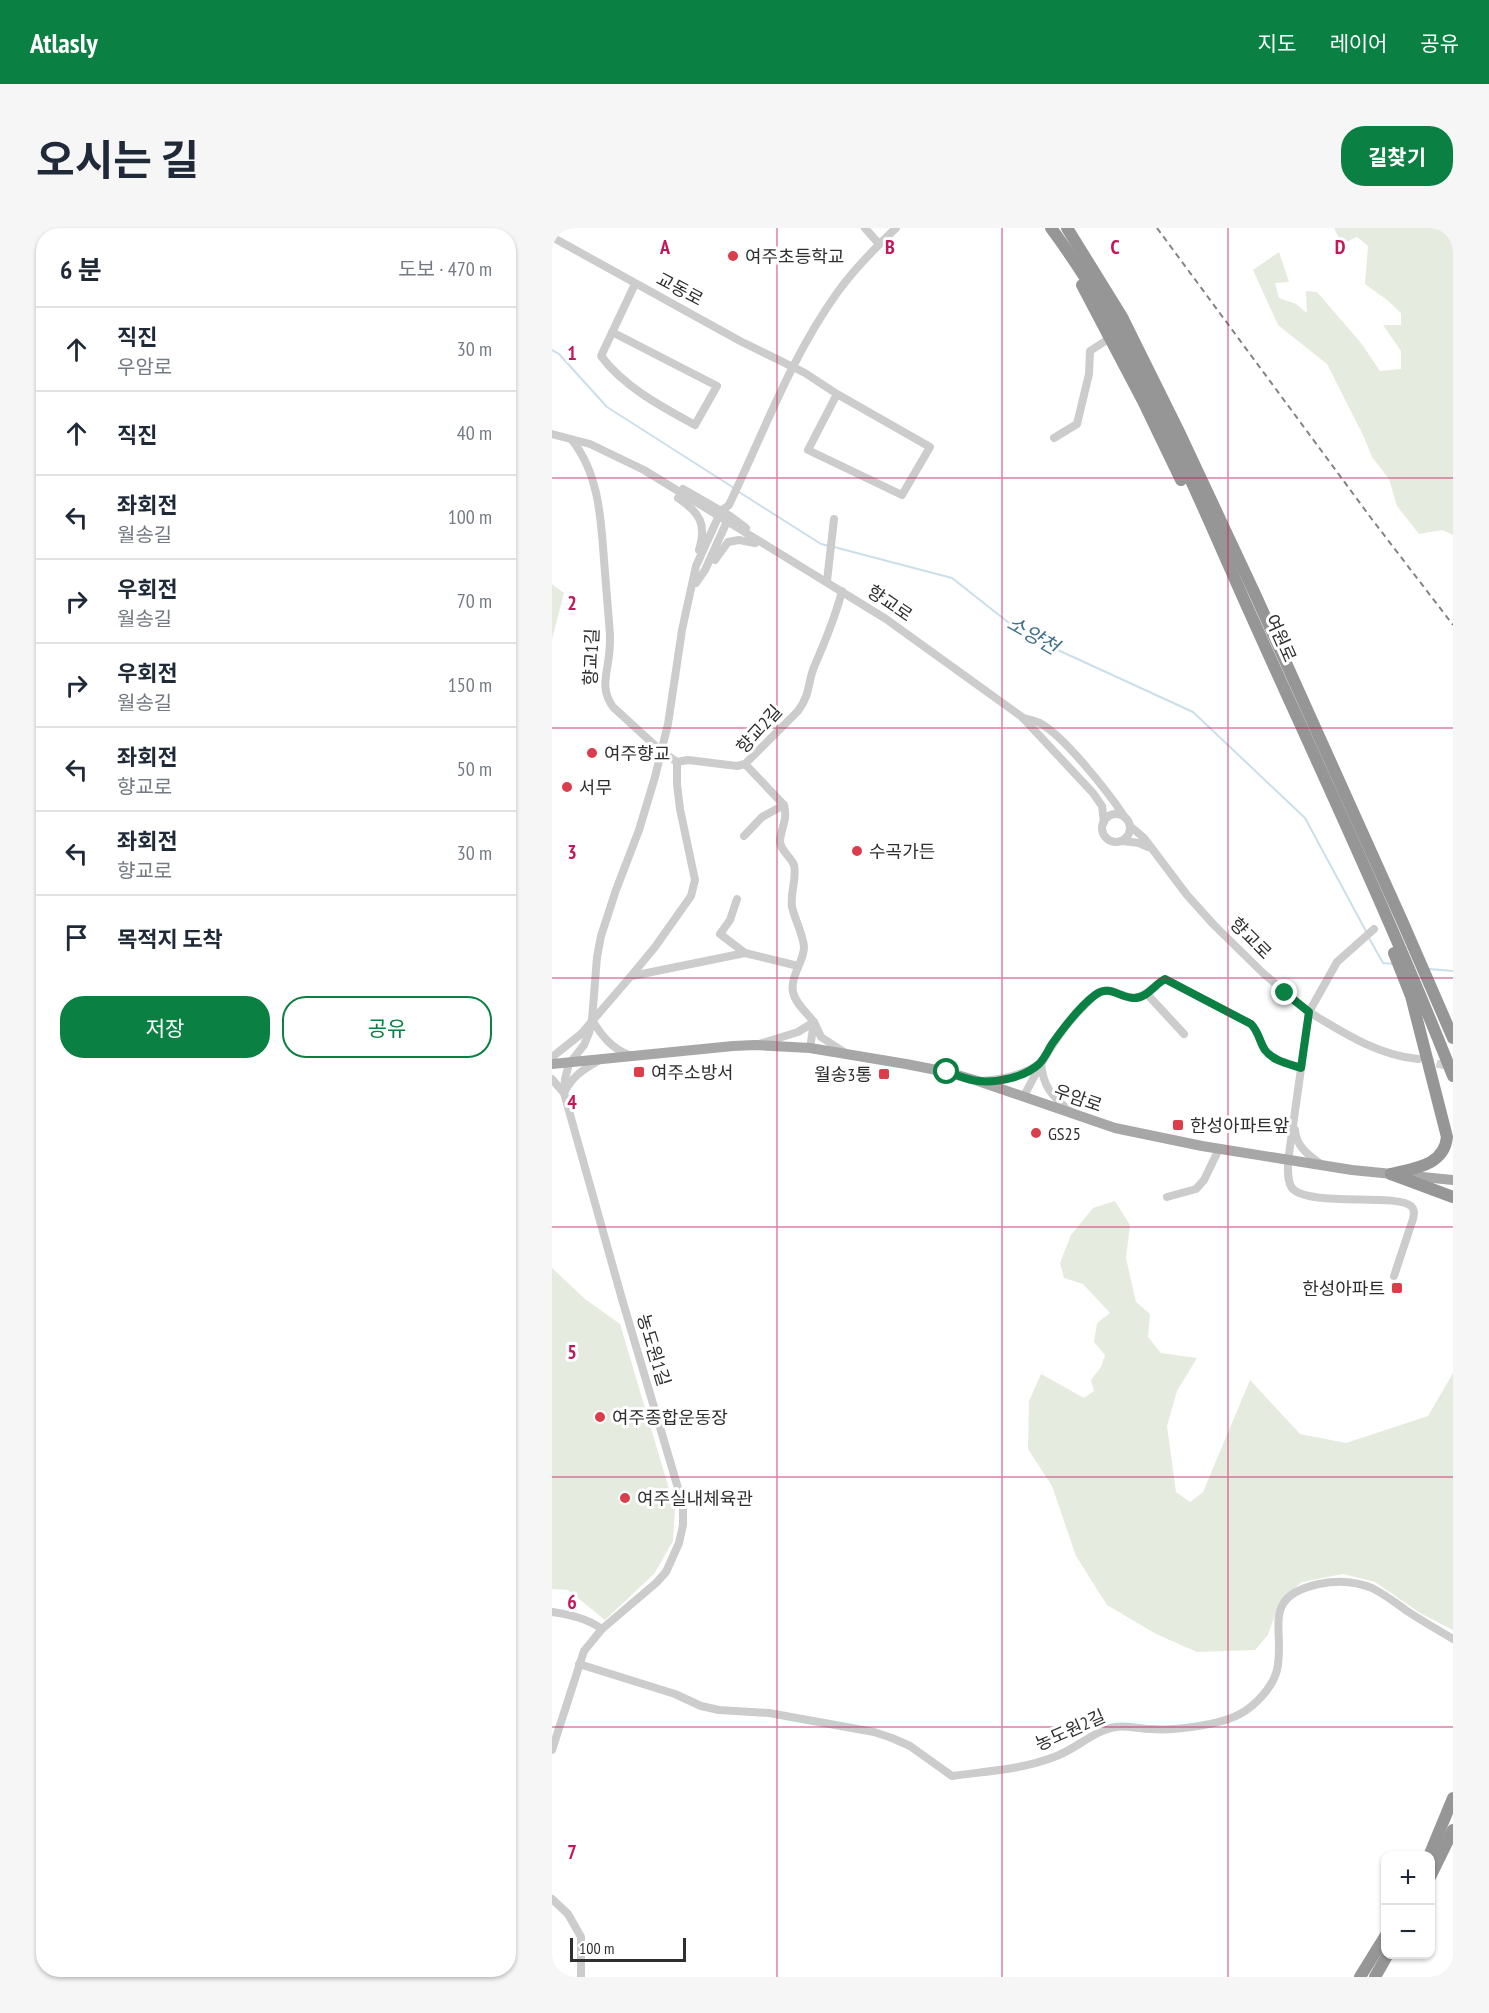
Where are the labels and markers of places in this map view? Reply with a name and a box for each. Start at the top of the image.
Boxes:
place label: 여주초등학교 [745,245,844,268]
marker: 여주초등학교 [726,249,740,263]
place label: 여주향교 [604,742,670,765]
marker: 여주향교 [585,746,599,760]
place label: 서무 [579,776,612,799]
marker: 서무 [560,780,574,794]
place label: 수곡가든 [869,840,935,863]
marker: 수곡가든 [850,844,864,858]
place label: 여주소방서 [651,1061,734,1084]
place label: 월송3통 [814,1063,872,1086]
marker: 여주소방서 [632,1065,646,1079]
marker: 월송3통 [877,1067,891,1081]
place label: 한성아파트앞 [1190,1114,1289,1137]
marker: 한성아파트앞 [1171,1118,1185,1132]
place label: GS25 [1048,1122,1081,1145]
marker: GS25 [1029,1126,1043,1140]
place label: 한성아파트 [1302,1277,1385,1300]
marker: 한성아파트 [1390,1281,1404,1295]
place label: 여주종합운동장 [612,1406,728,1429]
marker: 여주종합운동장 [593,1410,607,1424]
place label: 여주실내체육관 [637,1487,753,1510]
marker: 여주실내체육관 [618,1491,632,1505]

